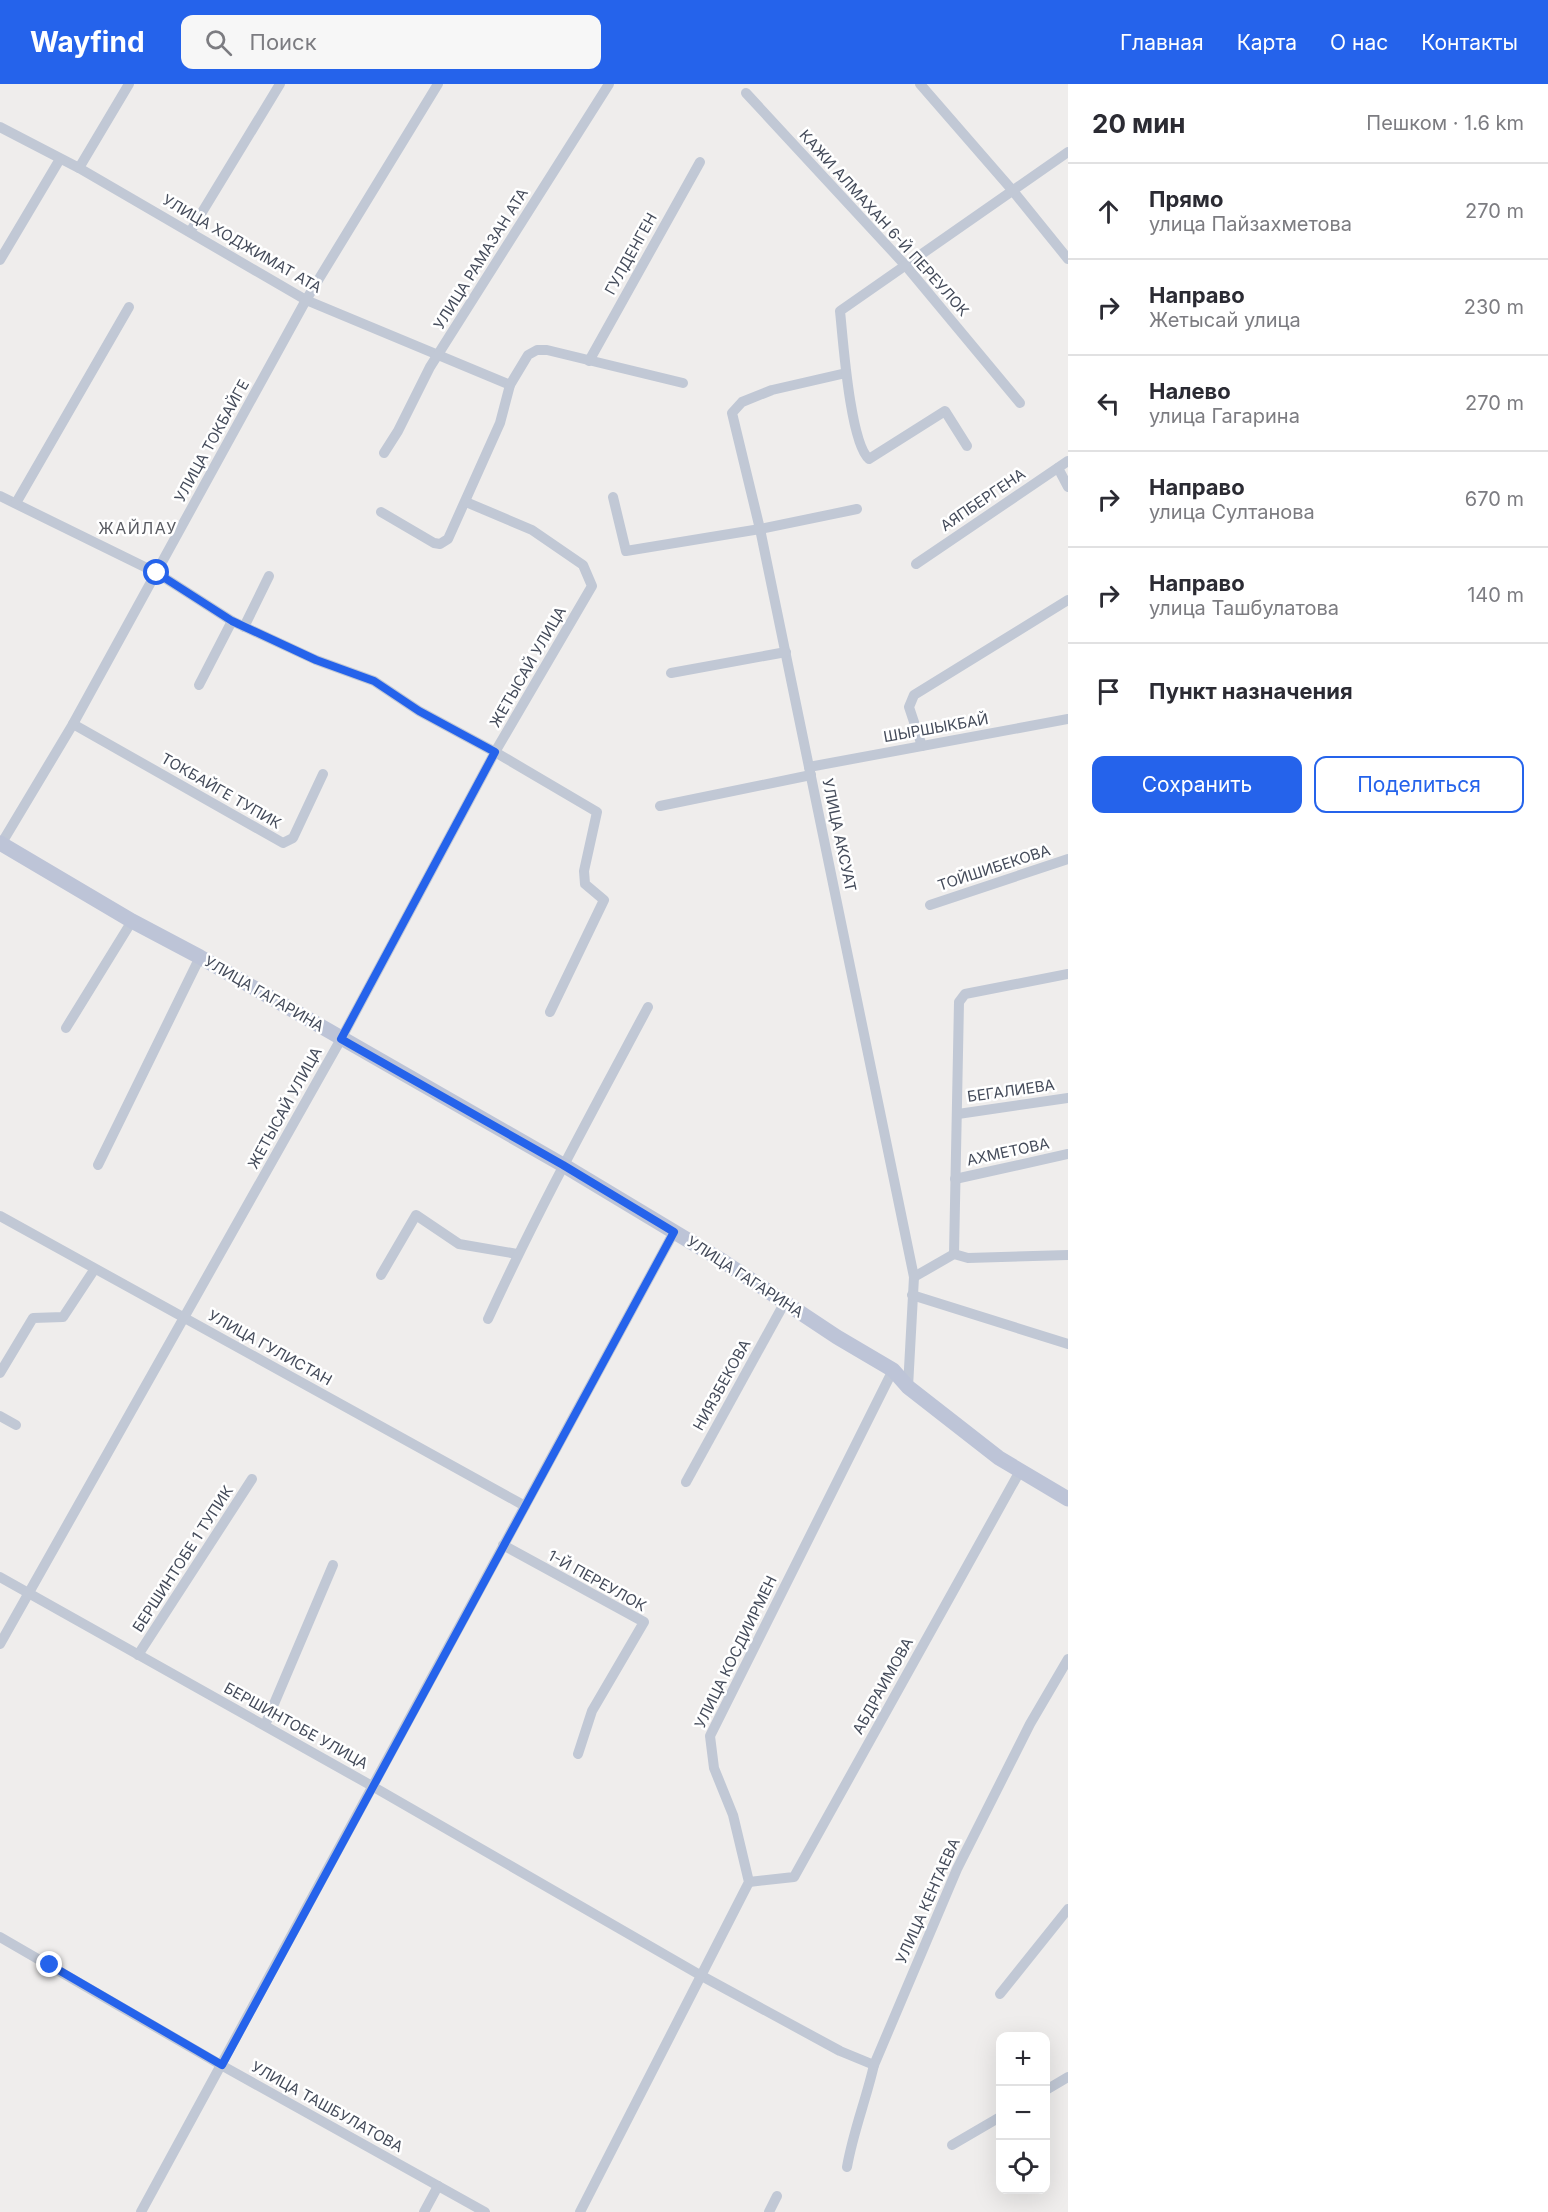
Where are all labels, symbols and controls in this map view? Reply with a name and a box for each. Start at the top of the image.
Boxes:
search box [181,15,601,69]
text: Wayfind [30,25,145,59]
icon: search [202,26,235,59]
text: Поиск [250,29,317,55]
text: Главная [1120,30,1204,55]
text: Карта [1237,30,1297,55]
text: О нас [1330,30,1388,55]
text: Контакты [1421,30,1518,55]
text: 20 мин [1092,108,1186,139]
text: Пешком · 1.6 km [1366,111,1524,135]
street label: КАЖИ АЛМАХАН 6-Й ПЕРЕУЛОК [796,125,973,320]
street label: УЛИЦА РАМАЗАН АТА [429,185,532,333]
text: Прямо [1149,186,1223,212]
street label: УЛИЦА ХОДЖИМАТ АТА [159,190,325,297]
icon: ahead [1092,195,1125,228]
text: 270 m [1465,199,1524,223]
street label: ГУЛДЕНГЕН [600,210,661,298]
text: улица Пайзахметова [1149,212,1352,236]
text: Направо [1149,282,1245,308]
icon: right [1092,291,1125,324]
text: 230 m [1464,295,1524,319]
text: Жетысай улица [1149,308,1301,332]
street label: УЛИЦА ТОКБАЙГЕ [170,376,253,505]
text: Налево [1149,378,1231,404]
icon: left [1092,387,1125,420]
text: 270 m [1465,391,1524,415]
text: улица Гагарина [1149,404,1300,428]
street label: АЯПБЕРГЕНА [937,464,1029,535]
text: Направо [1149,474,1245,500]
icon: right [1092,483,1125,516]
text: 670 m [1465,487,1524,511]
text: улица Султанова [1149,500,1315,524]
district label: ЖАЙЛАУ [98,518,178,538]
route start [143,559,169,585]
text: Направо [1149,570,1245,596]
icon: right [1092,579,1125,612]
text: 140 m [1467,583,1524,607]
text: улица Ташбулатова [1149,596,1339,620]
street label: ЖЕТЫСАЙ УЛИЦА [485,603,570,730]
icon: arrive [1092,675,1125,708]
text: Пункт назначения [1149,678,1353,704]
street label: ШЫРШЫКБАЙ [882,709,990,746]
street label: ТОКБАЙГЕ ТУПИК [158,748,285,833]
button: Сохранить [1092,756,1302,813]
button: Поделиться [1314,756,1524,813]
street label: УЛИЦА АКСУАТ [818,777,861,893]
street label: ТОЙШИБЕКОВА [935,840,1053,895]
street label: УЛИЦА ГАГАРИНА [201,952,328,1036]
street label: ЖЕТЫСАЙ УЛИЦА [243,1044,326,1172]
street label: БЕГАЛИЕВА [966,1075,1056,1106]
street label: АХМЕТОВА [965,1133,1051,1170]
street label: УЛИЦА ГАГАРИНА [683,1232,807,1321]
street label: УЛИЦА ГУЛИСТАН [205,1306,336,1390]
street label: НИЯЗБЕКОВА [689,1336,754,1434]
street label: БЕРШИНТОБЕ 1 ТУПИК [128,1482,237,1635]
street label: 1-Й ПЕРЕУЛОК [545,1546,650,1615]
street label: УЛИЦА КОСДИИРМЕН [690,1572,781,1731]
street label: АБДРАИМОВА [848,1634,917,1737]
street label: БЕРШИНТОБЕ УЛИЦА [221,1678,372,1773]
street label: УЛИЦА КЕНТАЕВА [891,1835,964,1967]
route end [36,1951,62,1977]
map controls [996,2032,1050,2194]
button: + [996,2032,1050,2086]
street label: УЛИЦА ТАШБУЛАТОВА [248,2057,407,2156]
button: − [996,2086,1050,2140]
button: locate [996,2140,1050,2194]

